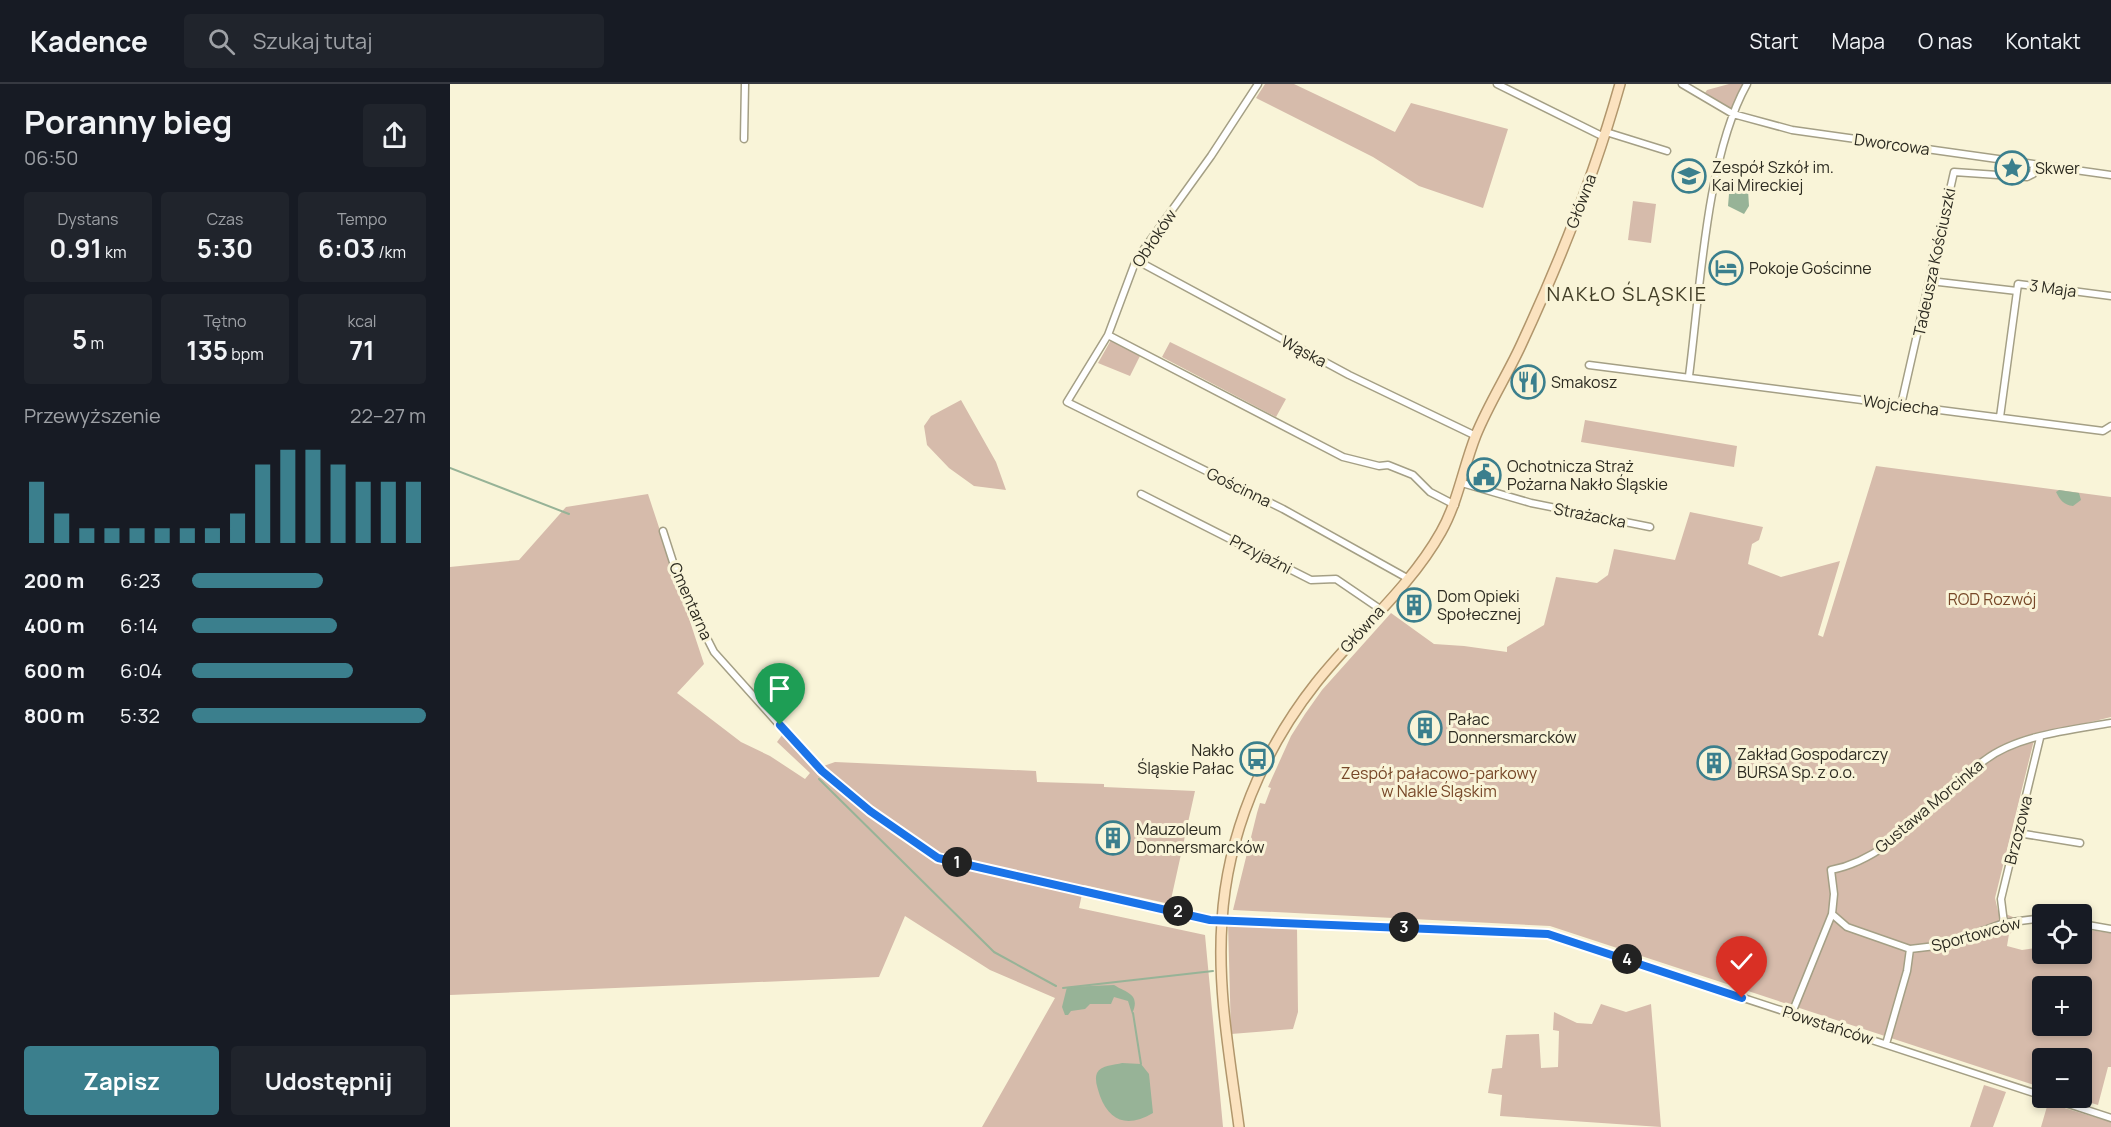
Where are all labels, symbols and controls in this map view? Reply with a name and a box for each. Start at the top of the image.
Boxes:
search box [184,14,604,68]
text: Kadence [30,22,148,60]
icon: search [205,25,238,58]
text: Szukaj tutaj [253,26,373,56]
text: Start [1750,27,1799,55]
text: Mapa [1832,27,1885,55]
text: O nas [1918,27,1973,55]
text: Kontakt [2006,27,2081,55]
text: Poranny bieg [24,99,232,144]
button: share [363,104,426,167]
street label: Dworcowa [1853,128,1931,160]
text: 06:50 [24,144,78,171]
place icon: Skwer [1994,150,2030,186]
place label: Zespół Szkół im. Kai Mireckiej [1712,156,1834,196]
place label: Skwer [2035,157,2080,179]
school or university icon: Zespół Szkół im. Kai Mireckiej [1671,158,1707,194]
street label: Główna [1561,171,1601,231]
street label: Tadeusza Kościuszki [1908,186,1960,338]
street label: Obłoków [1127,205,1181,271]
text: Dystans [58,208,118,230]
text: Czas [207,208,243,230]
text: Tempo [337,208,387,230]
text: 0.91 [49,230,102,266]
text: 5:30 [197,230,253,266]
text: 6:03 [318,230,375,266]
text: km [102,241,127,263]
text: /km [375,241,406,263]
hotel icon: Pokoje Gościnne [1708,250,1744,286]
place label: Pokoje Gościnne [1749,257,1872,279]
street label: 3 Maja [2028,274,2078,302]
district label: NAKŁO ŚLĄSKIE [1546,280,1708,307]
text: Tętno [203,310,247,332]
text: kcal [347,310,377,332]
text: 5 [72,321,87,357]
street label: Wąska [1277,330,1331,372]
text: m [87,332,104,354]
text: 135 [186,332,228,368]
text: 71 [349,332,375,368]
text: bpm [228,343,264,365]
restaurant icon: Smakosz [1510,364,1546,400]
place label: Smakosz [1551,371,1617,393]
street label: Wojciecha [1862,389,1940,421]
text: Przewyższenie [24,402,161,429]
text: 22–27 m [350,402,426,429]
place label: Ochotnicza Straż Pożarna Nakło Śląskie [1507,455,1668,495]
public building icon: Ochotnicza Straż Pożarna Nakło Śląskie [1466,457,1502,493]
street label: Gościnna [1203,462,1275,512]
street label: Strażacka [1552,497,1628,533]
street label: Przyjaźni [1226,529,1296,579]
street label: Cmentarna [664,559,718,643]
text: 200 m [24,567,84,594]
text: 6:23 [120,567,161,594]
place label: Dom Opieki Społecznej [1437,585,1521,625]
building icon: Dom Opieki Społecznej [1396,587,1432,623]
park label: ROD Rozwój [1948,588,2036,610]
street label: Główna [1335,601,1389,657]
text: 400 m [24,612,84,639]
text: 6:14 [120,612,158,639]
text: 600 m [24,657,85,684]
text: 6:04 [120,657,162,684]
pin [754,663,805,725]
icon: arrive [763,672,796,705]
text: 800 m [24,702,85,729]
text: 5:32 [120,702,160,729]
place label: Pałac Donnersmarcków [1448,708,1576,748]
building icon: Pałac Donnersmarcków [1407,710,1443,746]
place label: Nakło Śląskie Pałac [1137,739,1234,779]
bus stop icon: Nakło Śląskie Pałac [1239,741,1275,777]
place label: Zakład Gospodarczy BURSA Sp. z o.o. [1737,743,1889,783]
building icon: Zakład Gospodarczy BURSA Sp. z o.o. [1696,745,1732,781]
street label: Gustawa Morcinka [1870,754,1988,858]
park label: Zespół pałacowo-parkowy w Nakle Śląskim [1341,762,1538,802]
street label: Brzozowa [1999,793,2037,867]
place label: Mauzoleum Donnersmarcków [1136,818,1264,858]
building icon: Mauzoleum Donnersmarcków [1095,820,1131,856]
pin: 1 [942,847,972,877]
text: 1 [953,851,961,873]
pin: 2 [1163,896,1193,926]
text: 2 [1173,900,1183,922]
map controls [2032,904,2092,1108]
button: locate [2032,904,2092,964]
street label: Sportowców [1929,911,2023,957]
pin: 3 [1389,912,1419,942]
text: 3 [1399,916,1409,938]
pin [1716,936,1767,998]
pin: 4 [1612,944,1642,974]
icon: check [1725,945,1758,978]
text: 4 [1622,948,1632,970]
button: + [2032,976,2092,1036]
street label: Powstańców [1780,1000,1876,1050]
button: Zapisz [24,1046,219,1115]
button: Udostępnij [231,1046,426,1115]
button: − [2032,1048,2092,1108]

